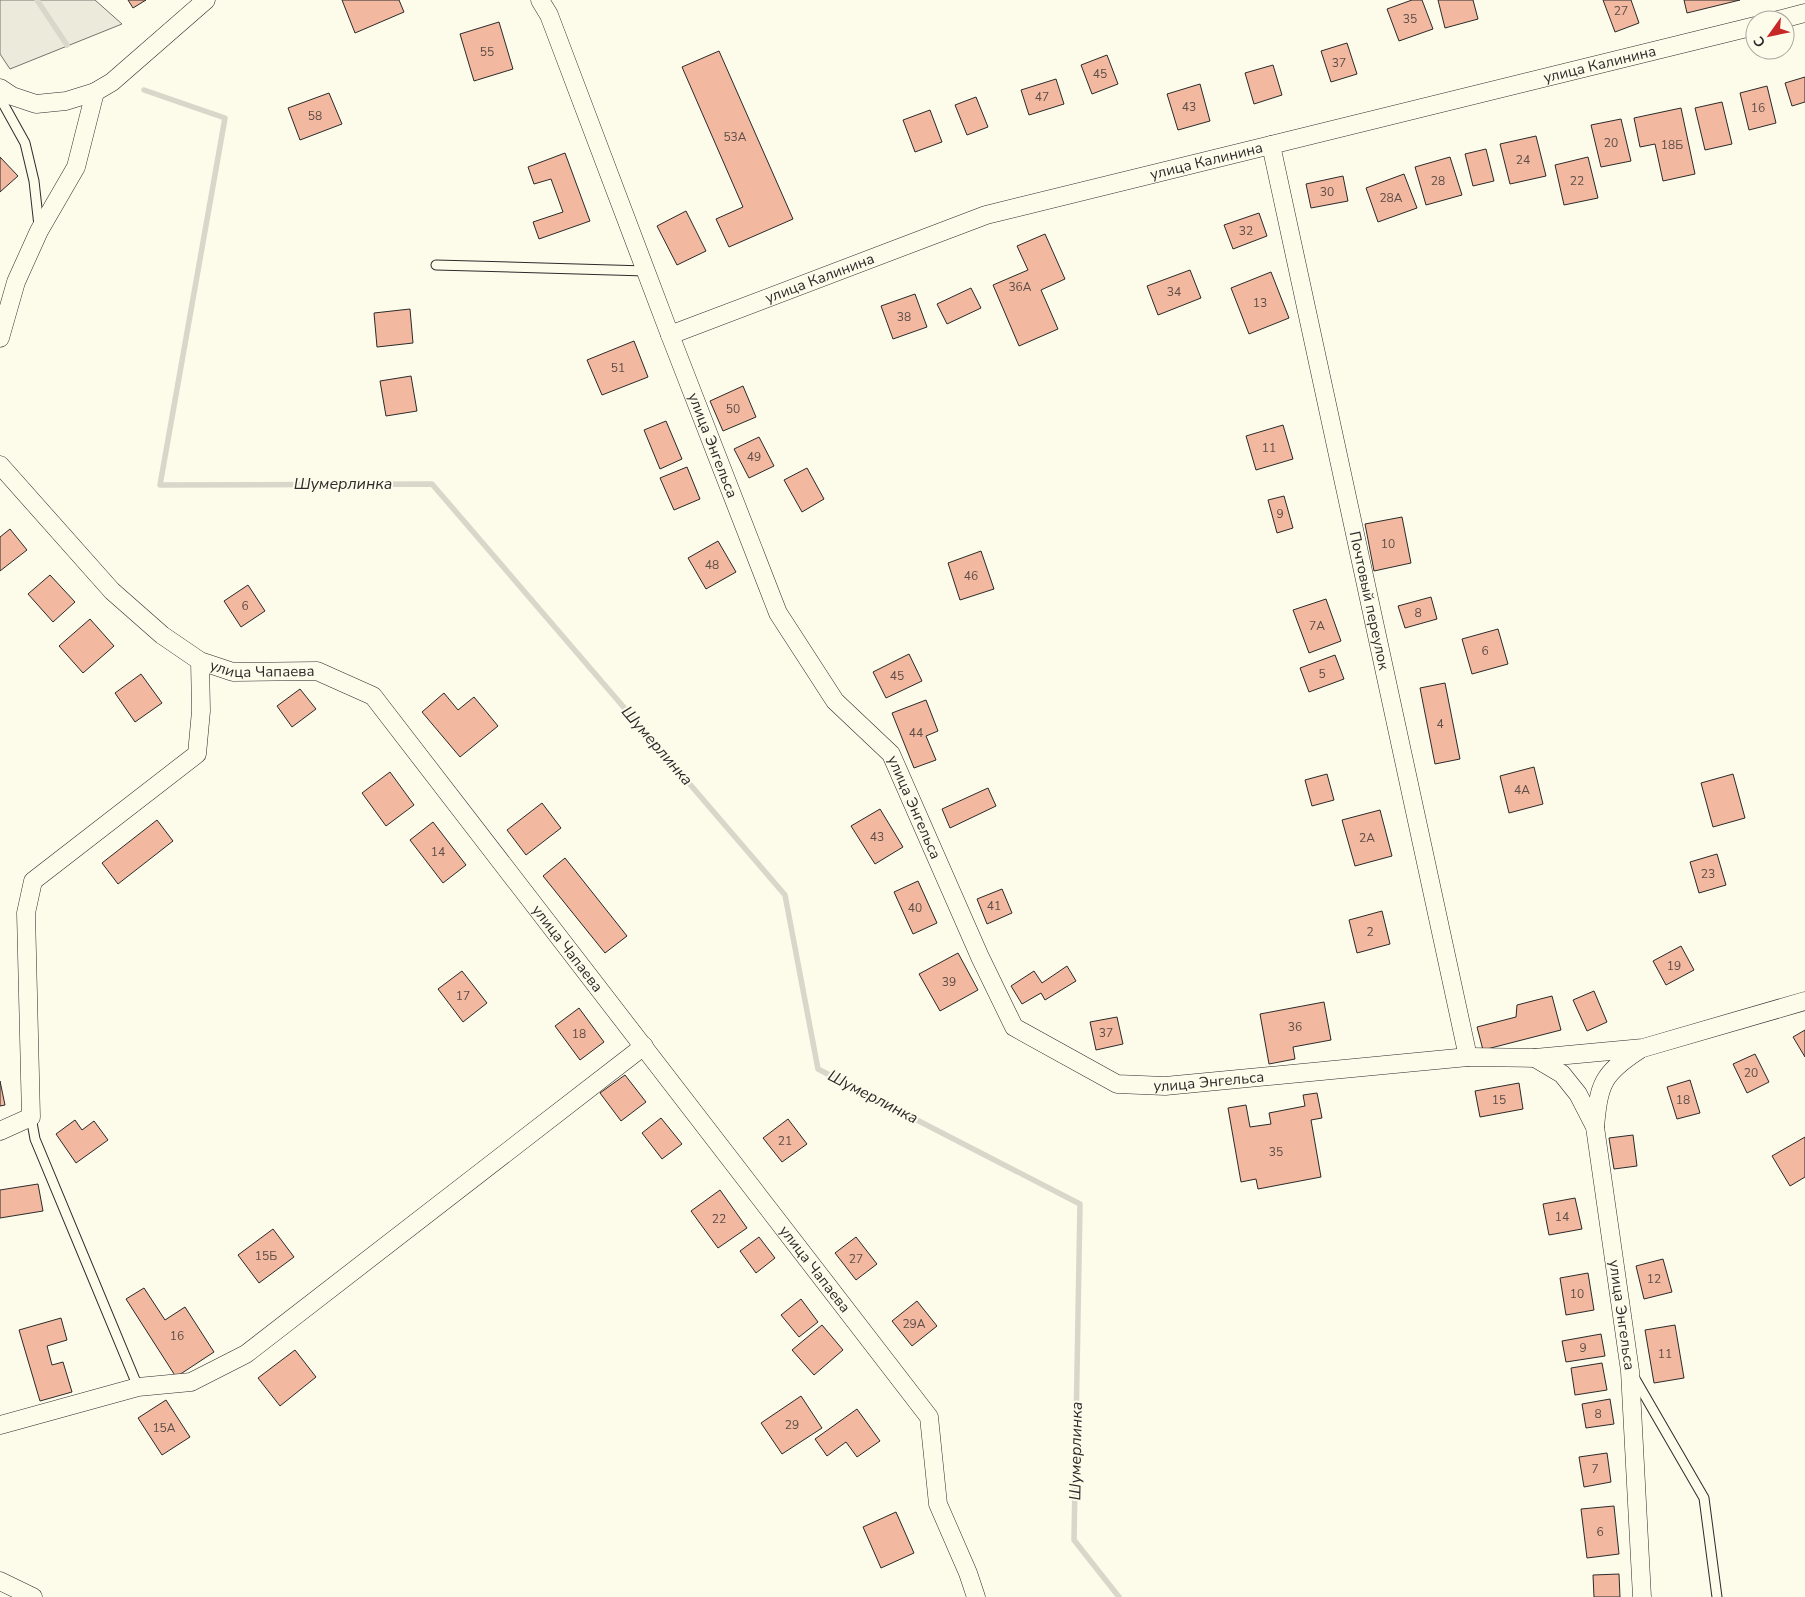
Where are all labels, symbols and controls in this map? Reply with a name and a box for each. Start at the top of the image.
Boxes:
house number: 27 [1614,3,1628,19]
north arrow [1745,10,1795,60]
house number: 35 [1403,11,1417,27]
text: С [1749,32,1770,51]
street label: улица Калинина [1541,41,1658,88]
house number: 55 [480,44,494,60]
house number: 37 [1332,55,1346,71]
house number: 45 [1093,66,1107,82]
house number: 47 [1035,89,1049,105]
house number: 43 [1182,99,1196,115]
house number: 16 [1751,100,1765,116]
house number: 58 [308,108,322,124]
house number: 53А [723,129,747,145]
house number: 20 [1604,135,1618,151]
street label: улица Калинина [1148,137,1265,184]
house number: 18Б [1661,137,1683,153]
house number: 24 [1516,152,1530,168]
house number: 28 [1431,173,1445,189]
house number: 22 [1570,173,1584,189]
house number: 30 [1320,184,1334,200]
house number: 28А [1379,190,1403,206]
house number: 32 [1239,223,1253,239]
street label: улица Калинина [762,248,877,308]
house number: 36А [1008,279,1032,295]
house number: 34 [1167,284,1181,300]
house number: 13 [1253,295,1267,311]
house number: 38 [897,309,911,325]
house number: 51 [611,360,625,376]
street label: улица Энгельса [683,390,742,501]
house number: 50 [726,401,740,417]
house number: 11 [1262,440,1276,456]
house number: 49 [747,449,761,465]
water label: Шумерлинка [294,473,392,495]
house number: 9 [1276,506,1284,522]
street label: Почтовый переулок [1345,529,1394,672]
house number: 10 [1381,536,1395,552]
house number: 48 [705,557,719,573]
house number: 46 [964,568,978,584]
house number: 6 [241,598,249,614]
house number: 8 [1414,605,1422,621]
house number: 7А [1309,618,1325,634]
house number: 6 [1481,643,1489,659]
street label: улица Чапаева [207,655,315,682]
house number: 5 [1318,666,1326,682]
house number: 45 [890,668,904,684]
water label: Шумерлинка [616,702,698,790]
house number: 4 [1436,716,1444,732]
house number: 44 [909,725,923,741]
street label: улица Энгельса [883,752,946,862]
house number: 4А [1514,782,1530,798]
house number: 43 [870,829,884,845]
house number: 2А [1359,830,1375,846]
house number: 14 [431,844,445,860]
house number: 23 [1701,866,1715,882]
house number: 41 [987,898,1001,914]
house number: 40 [908,900,922,916]
street label: улица Чапаева [528,901,608,996]
house number: 2 [1366,924,1374,940]
house number: 19 [1667,958,1681,974]
house number: 39 [942,974,956,990]
house number: 17 [456,988,470,1004]
house number: 36 [1288,1019,1302,1035]
house number: 37 [1099,1025,1113,1041]
house number: 18 [572,1026,586,1042]
water label: Шумерлинка [824,1065,922,1129]
house number: 20 [1744,1065,1758,1081]
street label: улица Энгельса [1153,1067,1265,1096]
house number: 15 [1492,1092,1506,1108]
house number: 18 [1676,1092,1690,1108]
house number: 21 [778,1133,792,1149]
house number: 35 [1269,1144,1283,1160]
house number: 14 [1555,1209,1569,1225]
house number: 22 [712,1211,726,1227]
street label: улица Чапаева [775,1221,855,1317]
house number: 15Б [255,1248,277,1264]
house number: 27 [849,1251,863,1267]
street label: улица Энгельса [1604,1258,1640,1371]
house number: 12 [1647,1271,1661,1287]
house number: 10 [1570,1286,1584,1302]
house number: 29А [902,1316,926,1332]
house number: 16 [170,1328,184,1344]
house number: 9 [1579,1340,1587,1356]
house number: 11 [1658,1346,1672,1362]
water label: Шумерлинка [1064,1401,1088,1501]
house number: 8 [1594,1406,1602,1422]
house number: 29 [785,1417,799,1433]
house number: 15А [152,1420,176,1436]
house number: 7 [1591,1461,1599,1477]
house number: 6 [1596,1524,1604,1540]

